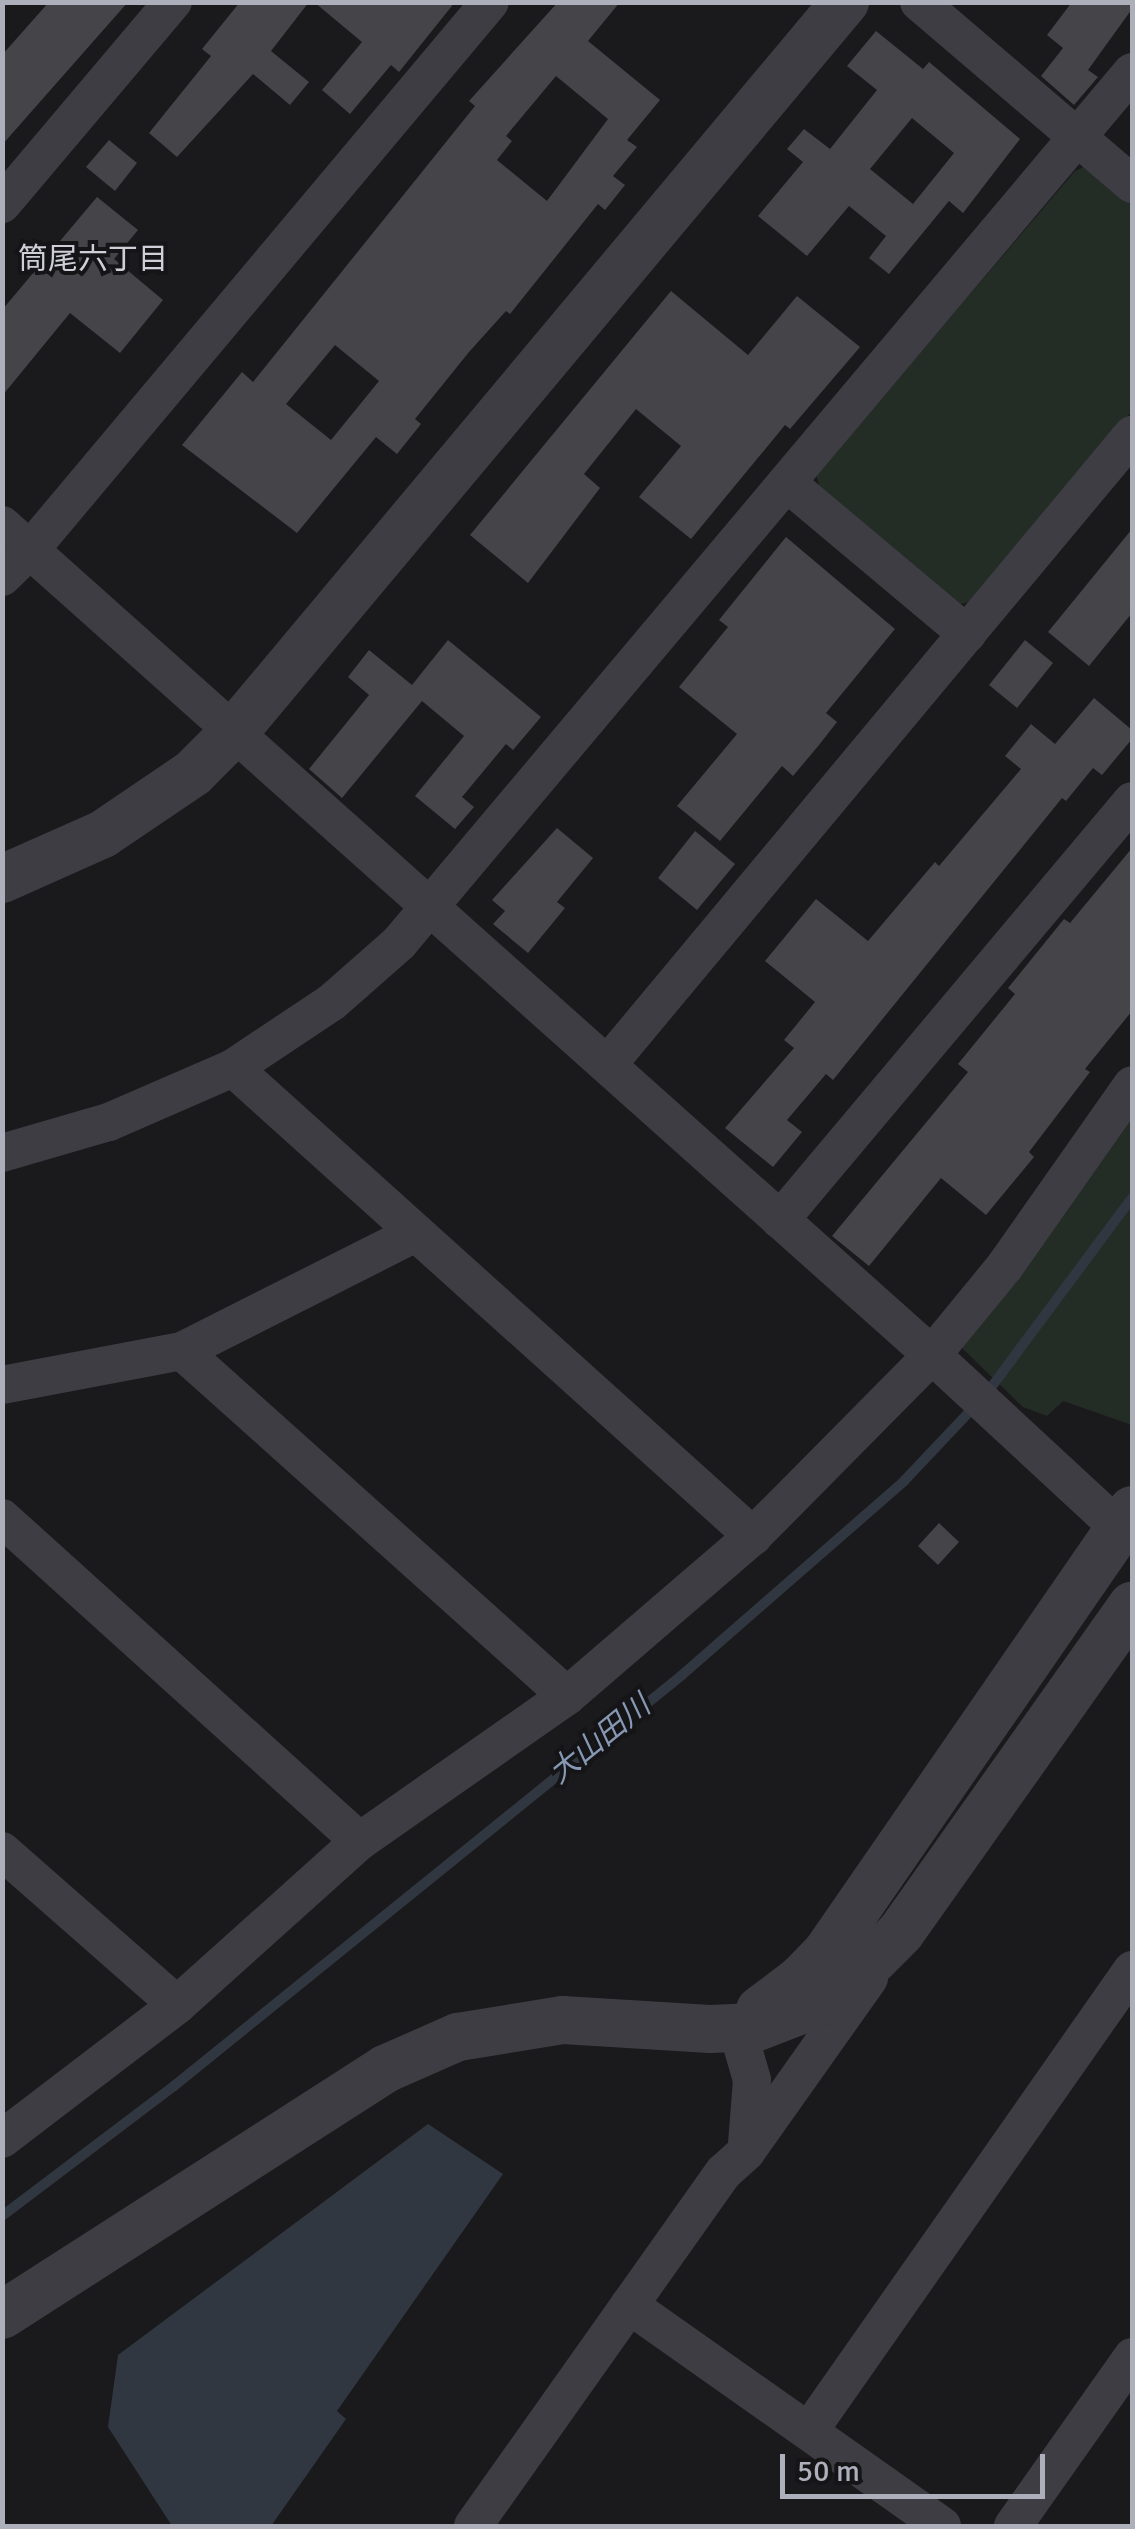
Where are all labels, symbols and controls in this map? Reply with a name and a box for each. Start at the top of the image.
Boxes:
district label: 筒尾六丁目 [18,242,168,278]
water label: 大山田川 [542,1688,658,1792]
scale bar [785,2434,1050,2496]
text: 50 m [797,2453,860,2490]

